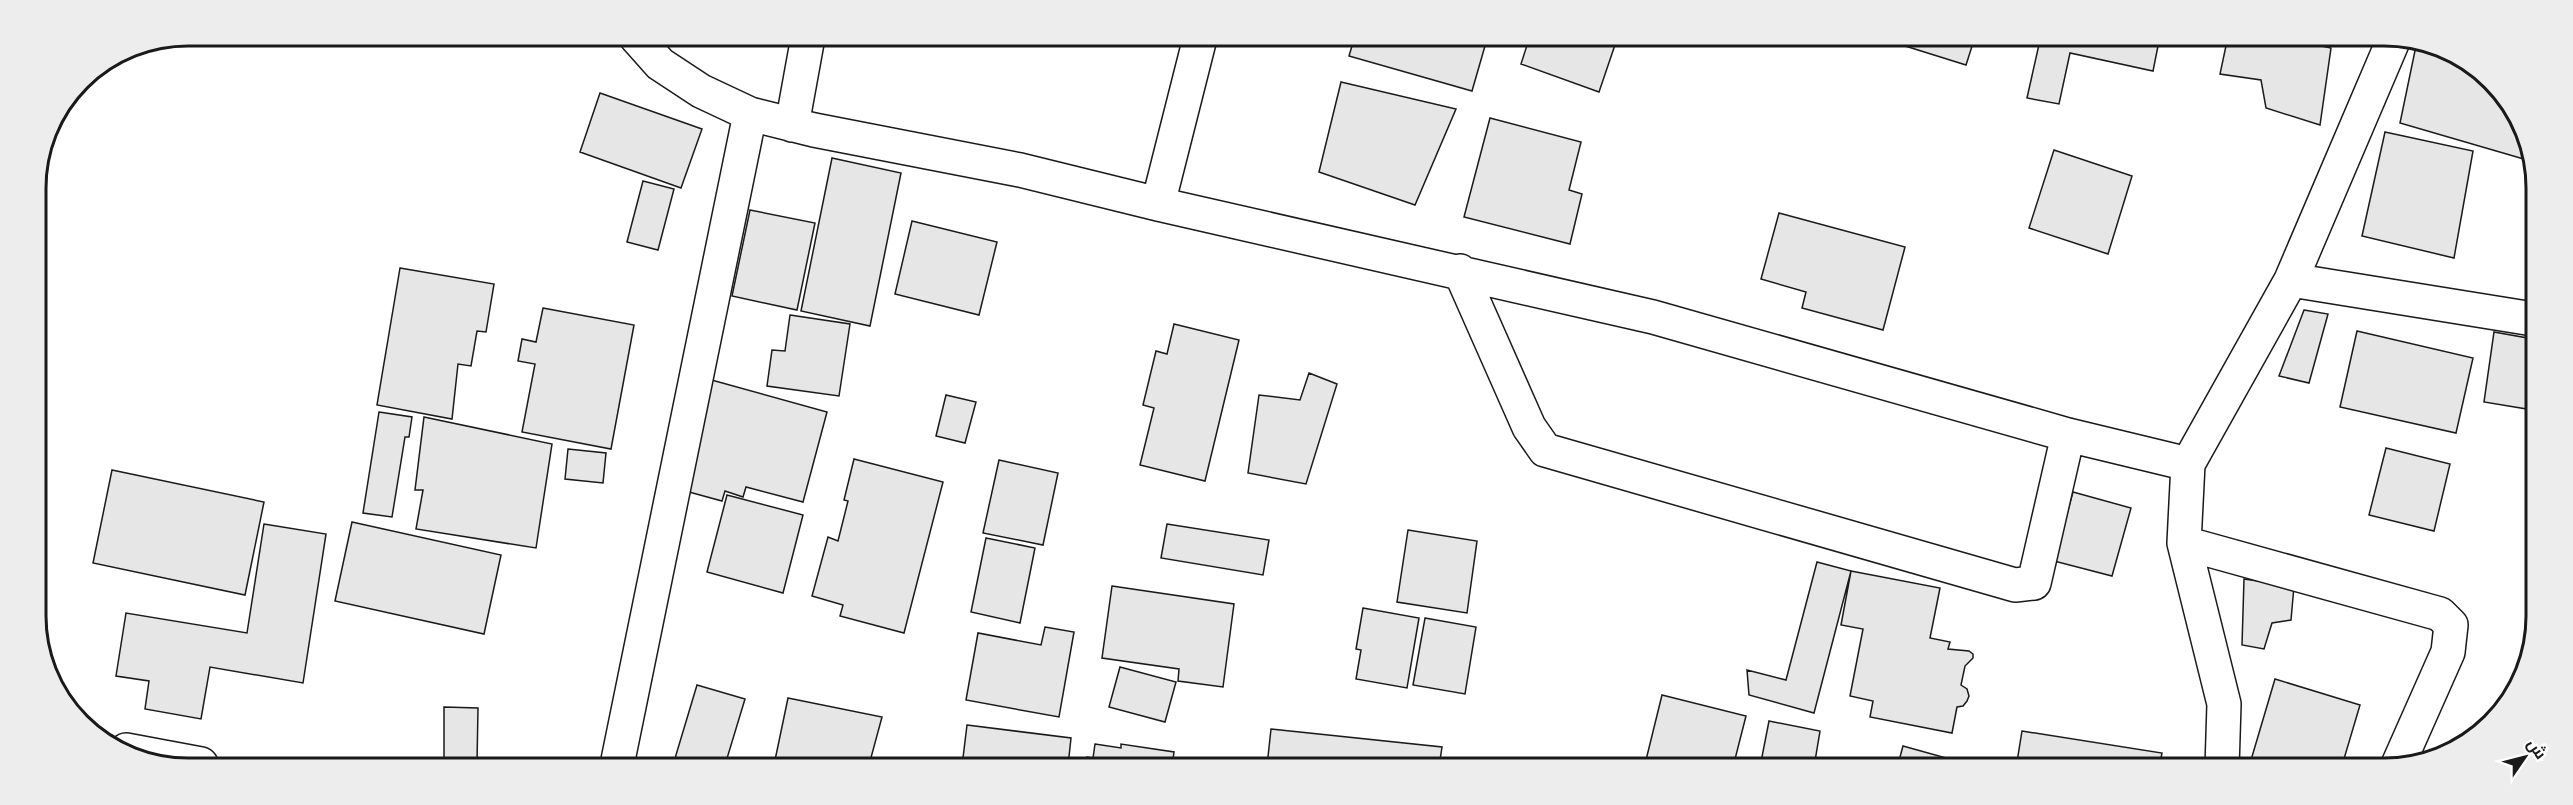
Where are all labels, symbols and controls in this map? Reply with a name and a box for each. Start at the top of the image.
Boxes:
north arrow [2495,727,2555,787]
text: ش [2523,735,2551,763]

